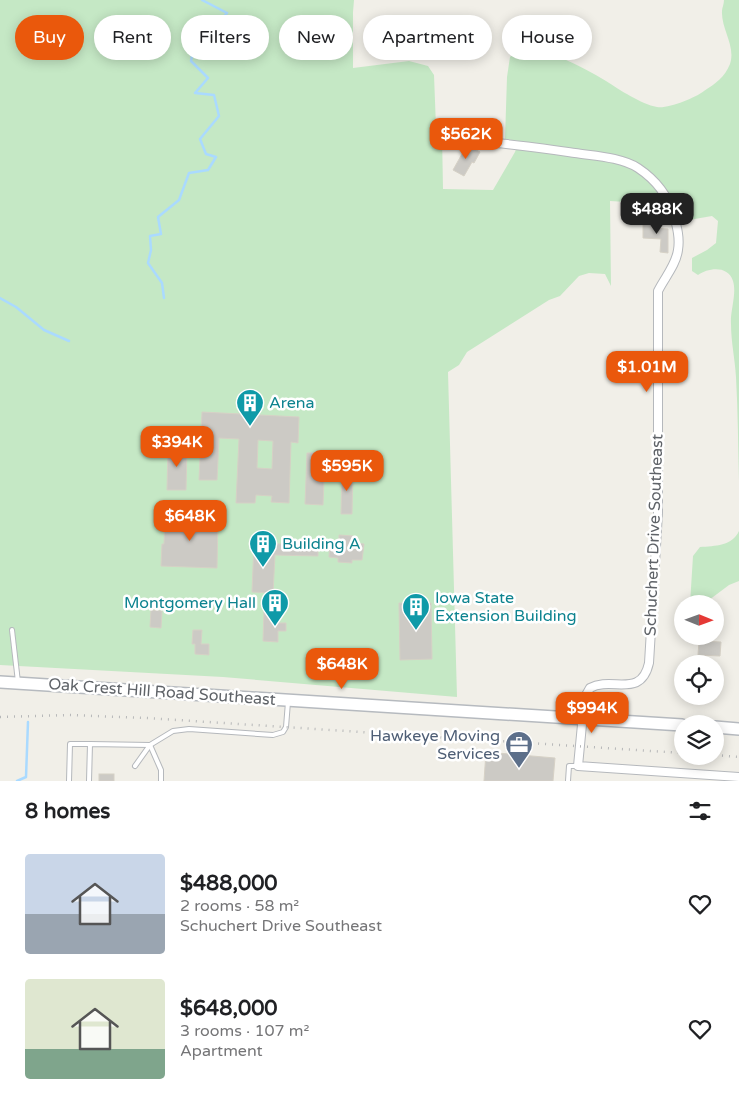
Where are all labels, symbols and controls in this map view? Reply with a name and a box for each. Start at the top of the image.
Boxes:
chip: Buy [15,15,84,60]
chip: Rent [94,15,171,60]
chip: Filters [181,15,269,60]
chip: New [279,15,353,60]
chip: Apartment [363,15,492,60]
chip: House [502,15,592,60]
pin: $562K [431,118,501,160]
text: $562K [441,124,491,144]
pin: $488K [622,192,692,235]
text: $488K [632,199,682,219]
pin: $1.01M [606,350,688,393]
text: $1.01M [617,357,677,377]
building icon: Arena [235,388,265,427]
place label: Arena [269,393,315,413]
pin: $394K [142,426,212,468]
text: $394K [152,432,202,452]
street label: Schuchert Drive Southeast [640,434,668,636]
pin: $595K [312,450,382,492]
text: $595K [322,456,372,476]
pin: $648K [155,500,225,542]
text: $648K [165,506,215,526]
building icon: Building A [248,529,278,568]
place label: Building A [282,534,361,554]
building icon: Montgomery Hall [260,588,290,627]
place label: Iowa State Extension Building [435,588,577,626]
building icon: Iowa State Extension Building [401,592,431,631]
place label: Montgomery Hall [124,593,256,613]
north arrow [674,595,724,645]
map controls [674,595,724,765]
pin: $648K [307,648,377,690]
text: $648K [317,654,367,674]
button: locate [674,655,724,705]
street label: Oak Crest Hill Road Southeast [48,674,276,710]
pin: $994K [557,692,627,734]
text: $994K [567,698,617,718]
button: layers [674,715,724,765]
place label: Hawkeye Moving Services [370,726,500,764]
office icon: Hawkeye Moving Services [504,730,534,769]
icon: filters [686,797,714,825]
text: 8 homes [25,799,110,824]
text: $488,000 [180,871,278,896]
icon: home [65,874,125,934]
icon: heart [686,890,714,918]
text: 2 rooms · 58 m² [180,896,299,916]
text: Schuchert Drive Southeast [180,916,382,936]
text: $648,000 [180,996,278,1021]
icon: home [65,999,125,1059]
icon: heart [686,1015,714,1043]
text: 3 rooms · 107 m² [180,1021,309,1041]
text: Apartment [180,1041,263,1061]

